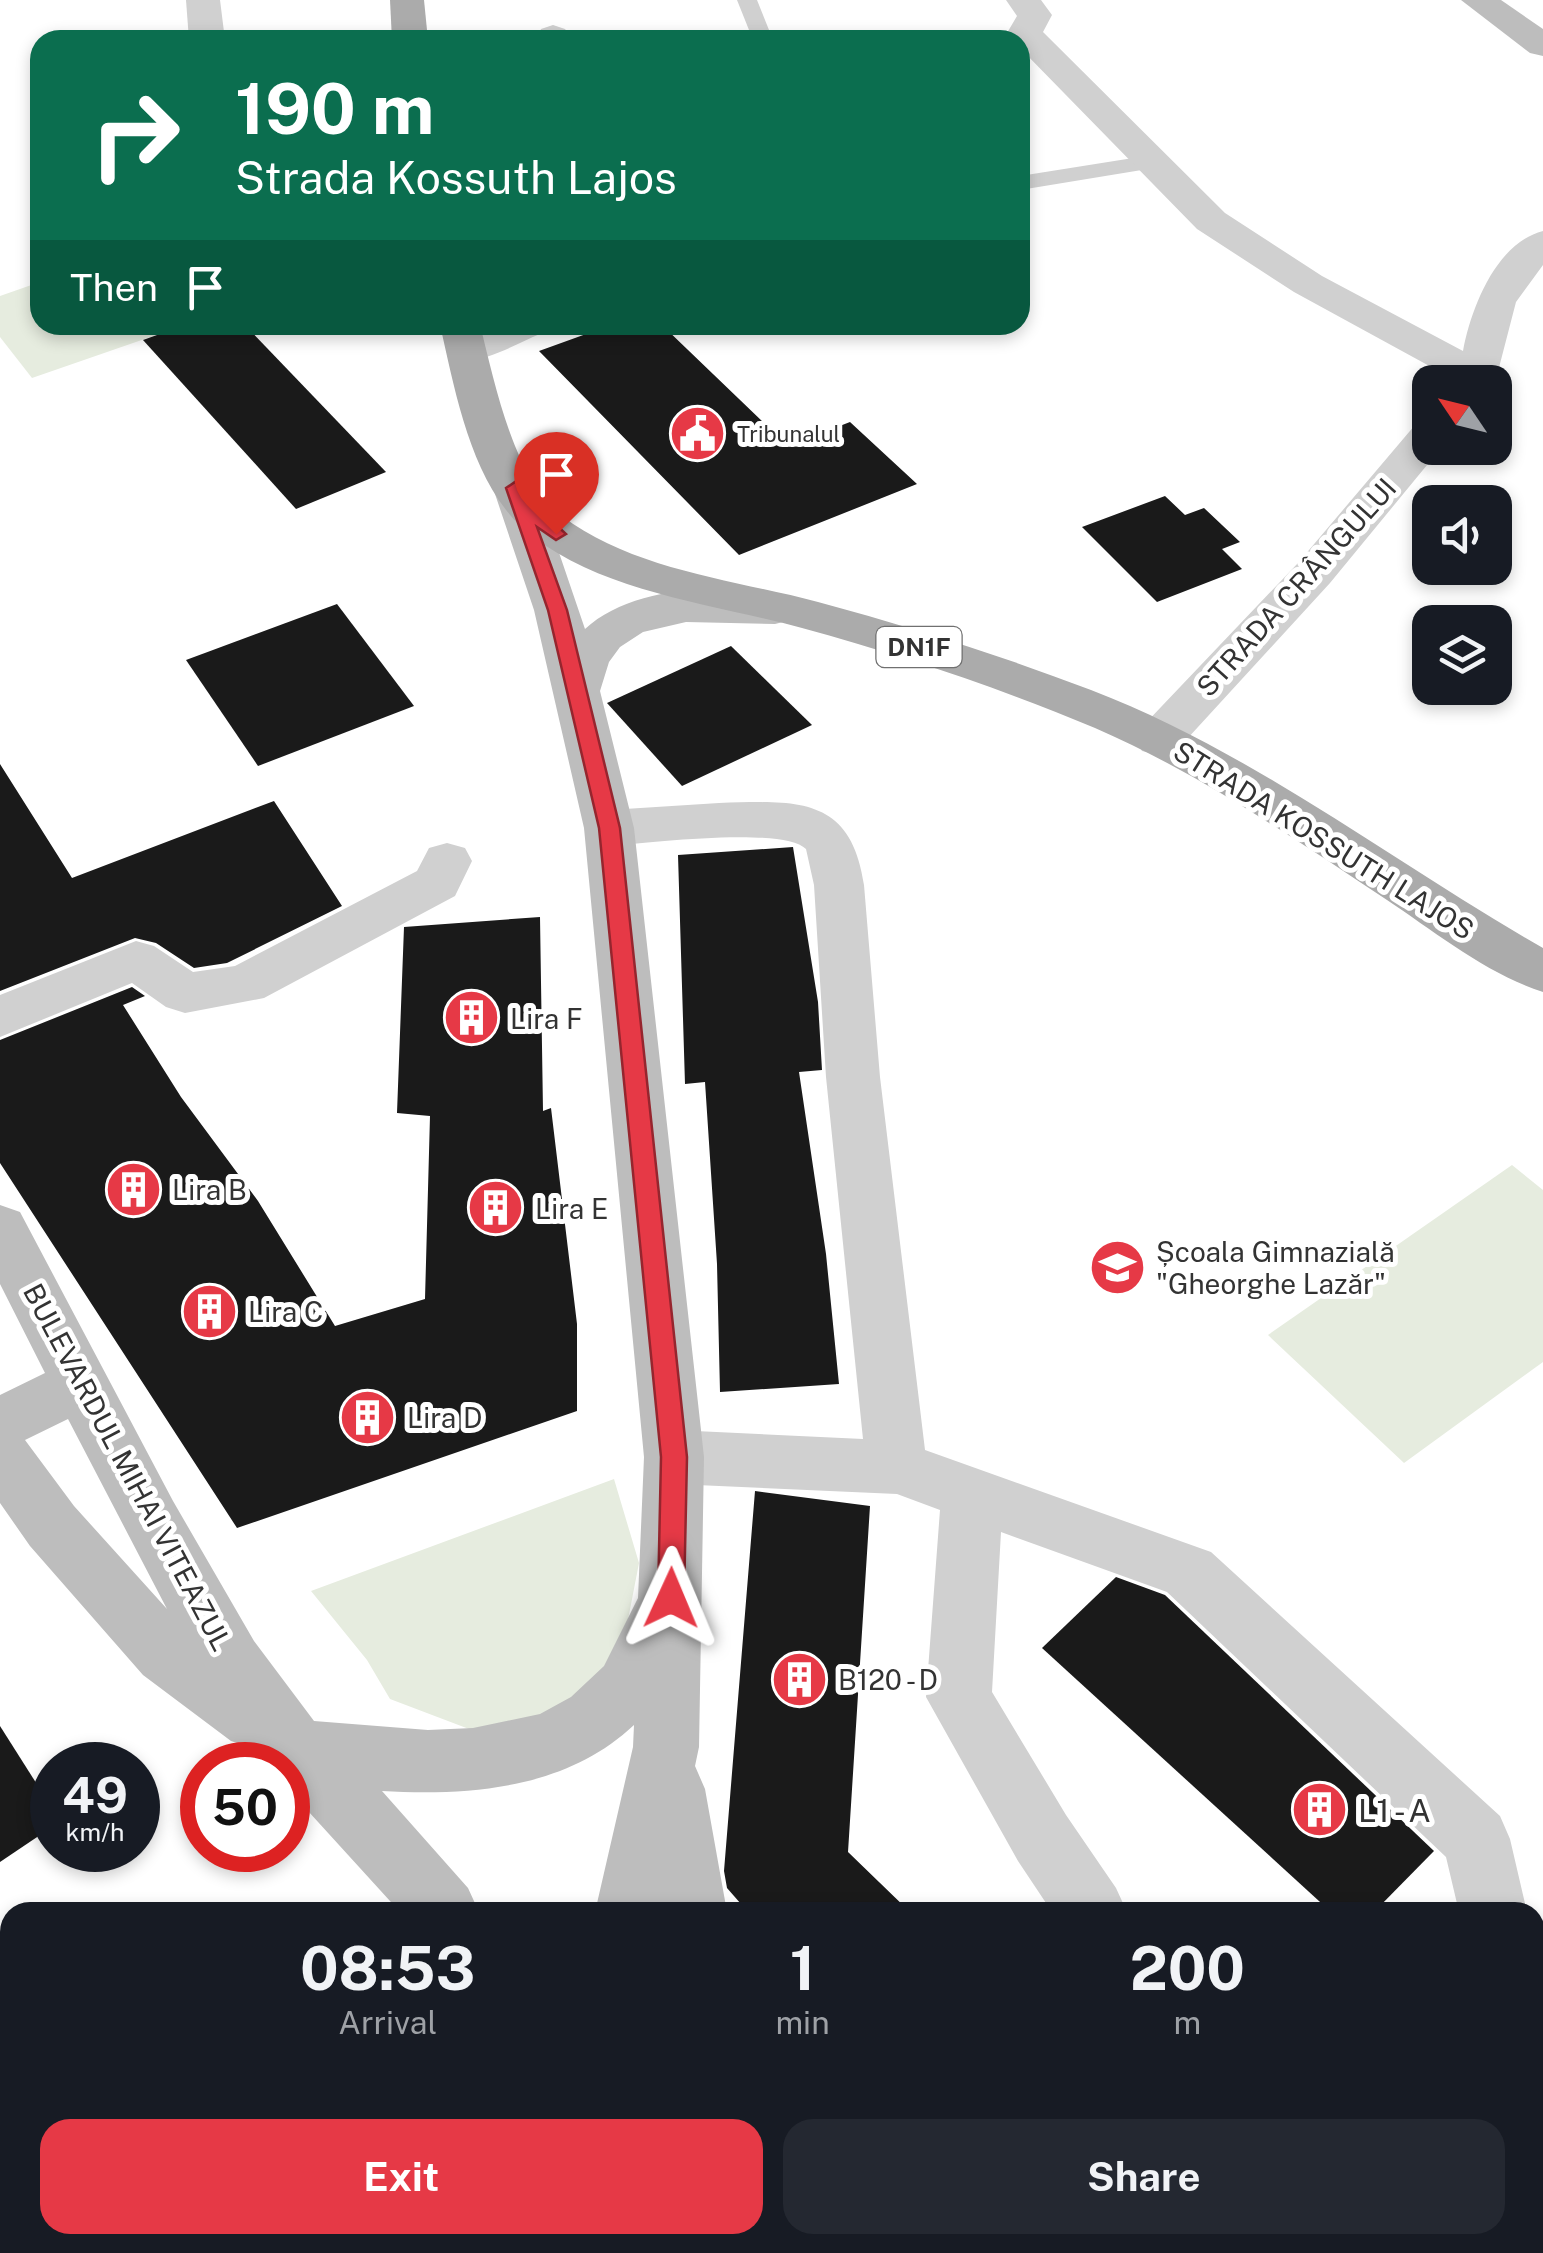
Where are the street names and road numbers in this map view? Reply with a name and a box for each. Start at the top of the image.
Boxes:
street label: STRADA CRÂNGULUI [1190,471,1402,703]
road number: DN1F [876,627,962,667]
street label: STRADA KOSSUTH LAJOS [1168,734,1480,946]
street label: BULEVARDUL MIHAI VITEAZUL [17,1278,239,1656]

